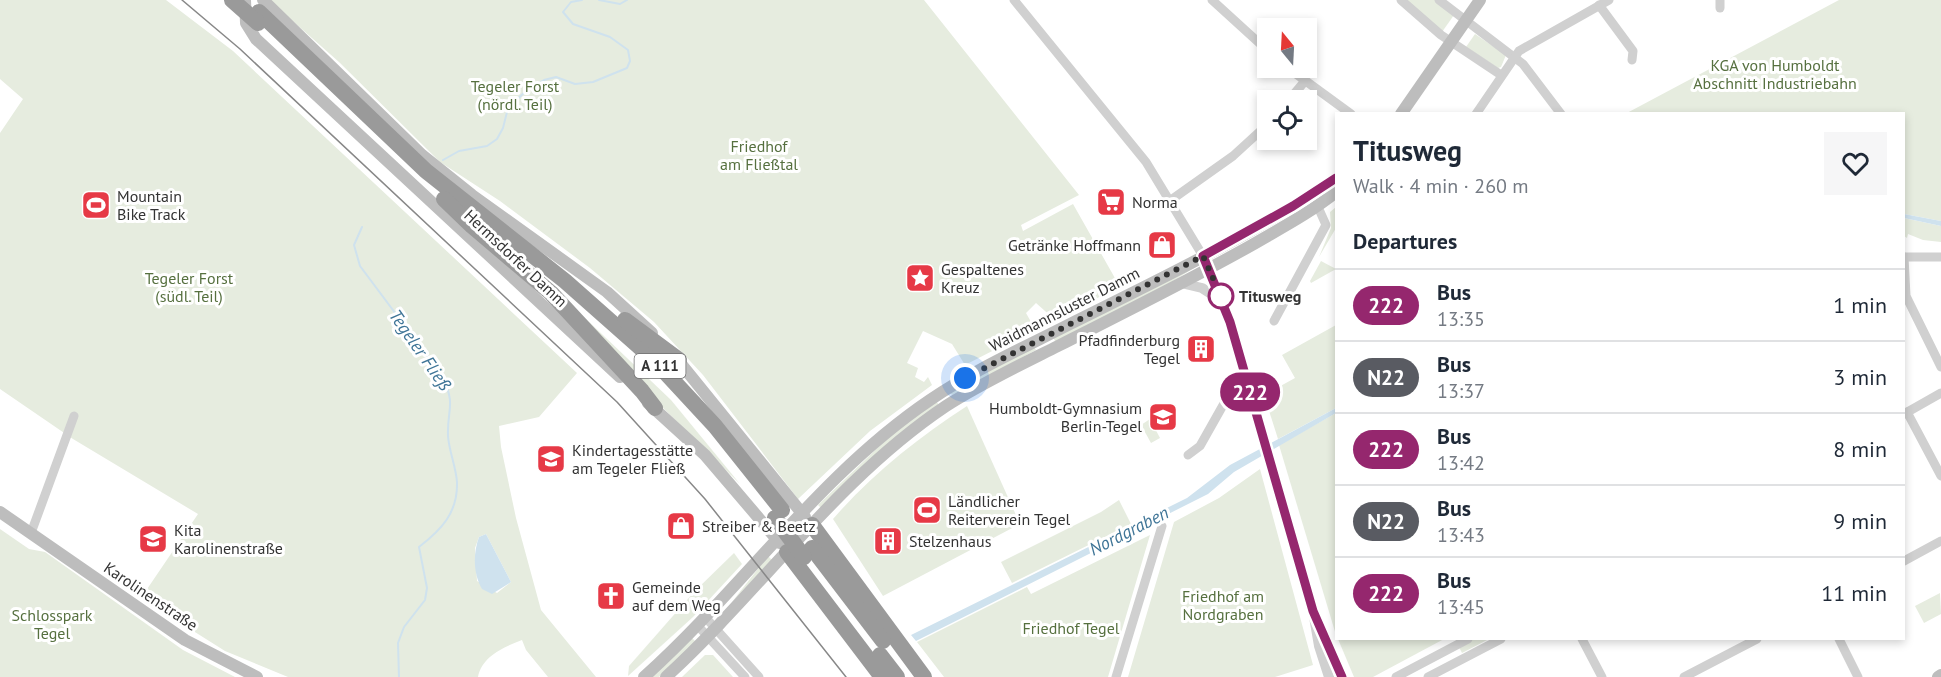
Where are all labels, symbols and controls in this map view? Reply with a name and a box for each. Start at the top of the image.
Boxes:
north arrow [1257,18,1317,78]
map controls [1257,18,1317,150]
park label: KGA von Humboldt Abschnitt Industriebahn [1693,55,1857,93]
park label: Tegeler Forst (nördl. Teil) [471,76,560,114]
button: locate [1257,90,1317,150]
text: Titusweg [1353,132,1462,169]
button: heart [1824,132,1887,195]
park label: Friedhof am Fließtal [720,136,798,174]
text: Walk · 4 min · 260 m [1353,173,1529,199]
place label: Mountain Bike Track [117,186,186,224]
supermarket icon: Norma [1095,186,1127,218]
sports icon: Mountain Bike Track [80,189,112,221]
place label: Norma [1132,192,1178,212]
street label: Hermsdorfer Damm [460,205,572,311]
text: Departures [1353,227,1457,255]
shop icon: Getränke Hoffmann [1146,229,1178,261]
place label: Getränke Hoffmann [1008,235,1141,255]
place label: Gespaltenes Kreuz [941,259,1024,297]
place icon: Gespaltenes Kreuz [904,262,936,294]
street label: Waidmannsluster Damm [985,262,1143,356]
park label: Tegeler Forst (südl. Teil) [145,268,234,306]
text: Bus [1437,278,1471,306]
marker: Titusweg [1208,283,1234,309]
place label: Titusweg [1239,286,1301,306]
text: 1 min [1833,291,1887,319]
text: 222 [1368,292,1404,319]
water label: Tegeler Fließ [384,305,457,395]
text: 13:35 [1437,306,1485,332]
place label: Pfadfinderburg Tegel [1079,330,1180,368]
building icon: Pfadfinderburg Tegel [1185,333,1217,365]
text: Bus [1437,350,1471,378]
road number: A 111 [634,354,686,378]
your location [950,363,980,393]
text: 3 min [1833,363,1887,391]
text: N22 [1367,364,1405,391]
line badge: 222 [1216,372,1284,412]
text: 13:37 [1437,378,1485,404]
text: 222 [1232,379,1268,406]
place label: Humboldt-Gymnasium Berlin-Tegel [989,398,1142,436]
school or university icon: Humboldt-Gymnasium Berlin-Tegel [1147,401,1179,433]
text: Bus [1437,422,1471,450]
text: 8 min [1833,435,1887,463]
text: 222 [1368,436,1404,463]
place label: Kindertagesstätte am Tegeler Fließ [572,440,693,478]
school or university icon: Kindertagesstätte am Tegeler Fließ [535,443,567,475]
text: 13:42 [1437,450,1485,476]
place label: Ländlicher Reiterverein Tegel [948,491,1071,529]
sports icon: Ländlicher Reiterverein Tegel [911,494,943,526]
text: Bus [1437,494,1471,522]
water label: Nordgraben [1085,501,1172,560]
text: 9 min [1833,507,1887,535]
text: N22 [1367,508,1405,535]
shop icon: Streiber & Beetz [665,510,697,542]
place label: Streiber & Beetz [702,516,816,536]
place label: Kita Karolinenstraße [174,520,283,558]
text: 13:43 [1437,522,1485,548]
school or university icon: Kita Karolinenstraße [137,523,169,555]
building icon: Stelzenhaus [872,525,904,557]
place label: Stelzenhaus [909,531,992,551]
street label: Karolinenstraße [100,557,202,635]
text: Bus [1437,566,1471,594]
place label: Gemeinde auf dem Weg [632,577,721,615]
text: 11 min [1821,579,1887,607]
church icon: Gemeinde auf dem Weg [595,580,627,612]
text: 222 [1368,580,1404,607]
park label: Friedhof am Nordgraben [1182,586,1264,624]
text: 13:45 [1437,594,1485,620]
park label: Schlosspark Tegel [12,605,93,643]
park label: Friedhof Tegel [1023,618,1120,638]

